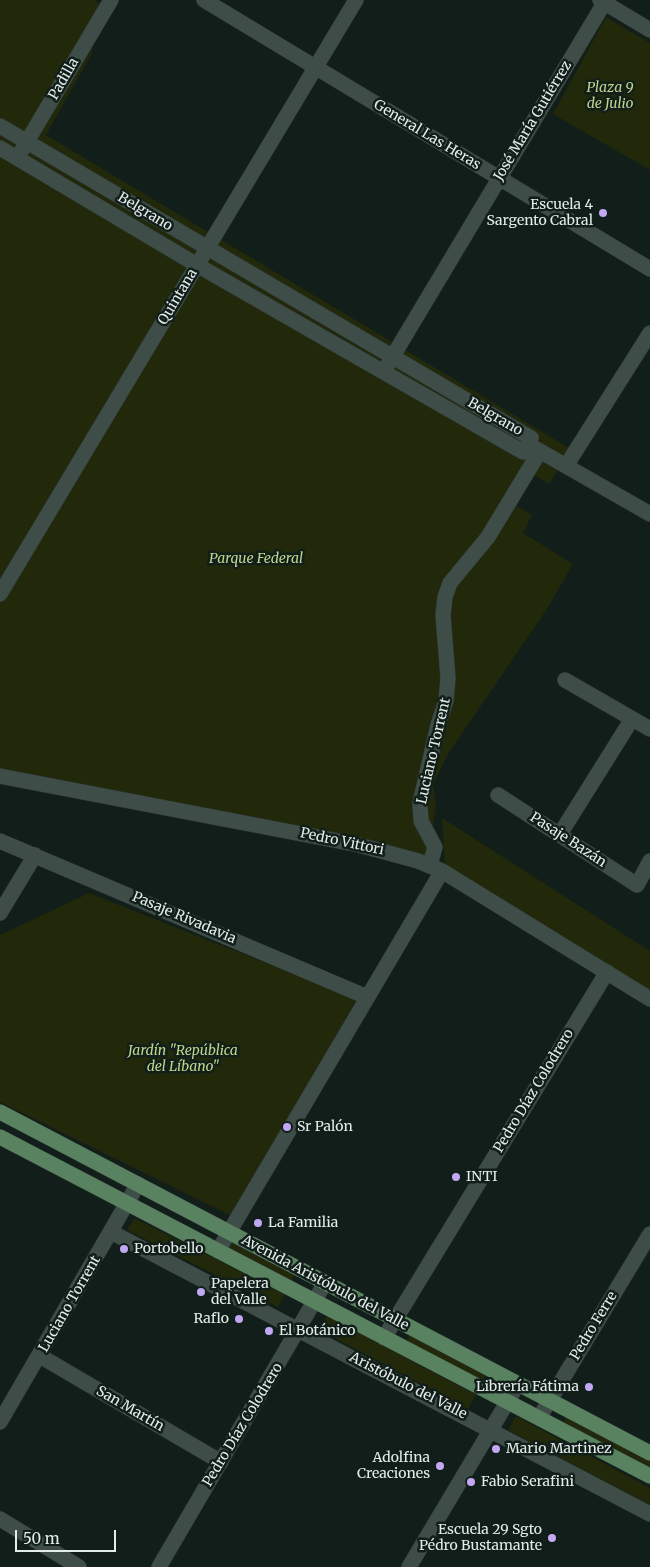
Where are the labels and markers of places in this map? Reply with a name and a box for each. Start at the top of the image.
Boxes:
place label: Escuela 4 Sargento Cabral [486,197,593,230]
marker: Escuela 4 Sargento Cabral [597,207,609,219]
place label: Sr Palón [297,1119,353,1135]
marker: Sr Palón [281,1121,293,1133]
place label: INTI [466,1169,497,1185]
marker: INTI [450,1171,462,1183]
place label: La Familia [268,1215,338,1231]
marker: La Familia [252,1217,264,1229]
place label: Portobello [134,1241,203,1257]
marker: Portobello [118,1243,130,1255]
place label: Papelera del Valle [211,1276,269,1308]
marker: Papelera del Valle [195,1286,207,1298]
place label: Raflo [194,1311,229,1327]
marker: Raflo [233,1313,245,1325]
place label: El Botánico [279,1323,355,1339]
marker: El Botánico [263,1325,275,1337]
place label: Librería Fátima [476,1379,579,1395]
marker: Librería Fátima [583,1381,595,1393]
place label: Mario Martinez [506,1441,612,1457]
marker: Mario Martinez [490,1443,502,1455]
place label: Adolfina Creaciones [357,1450,430,1482]
marker: Adolfina Creaciones [434,1460,446,1472]
place label: Fabio Serafini [481,1474,574,1490]
marker: Fabio Serafini [465,1476,477,1488]
place label: Escuela 29 Sgto Pédro Bustamante [419,1522,542,1554]
marker: Escuela 29 Sgto Pédro Bustamante [546,1532,558,1544]

